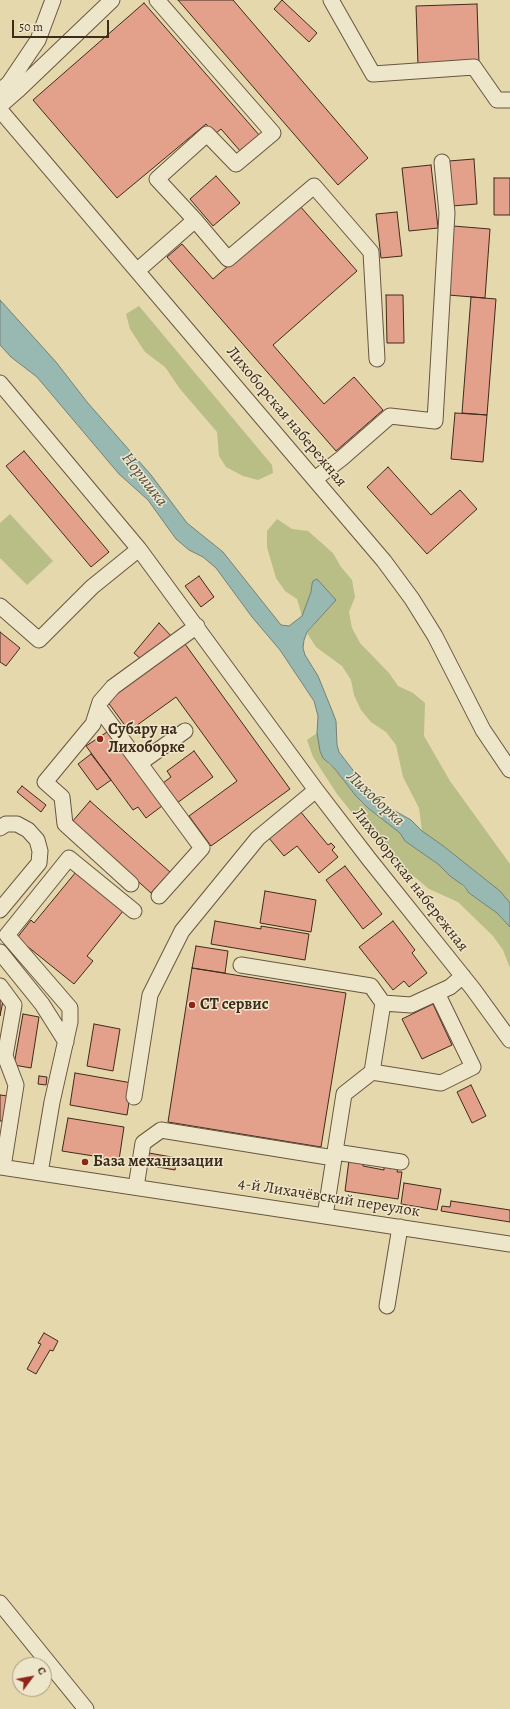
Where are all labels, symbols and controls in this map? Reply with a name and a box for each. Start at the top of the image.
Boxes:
scale bar [14,12,111,38]
text: 50 m [19,19,43,35]
street label: Лихоборская набережная [222,343,350,491]
water label: Норишка [116,449,172,511]
place label: Субару на Лихоборке [108,720,185,758]
marker: Субару на Лихоборке [95,734,105,744]
water label: Лихоборка [342,767,408,831]
street label: Лихоборская набережная [348,804,472,956]
place label: СТ сервис [200,995,269,1015]
marker: СТ сервис [187,1000,197,1010]
place label: База механизации [93,1152,223,1172]
marker: База механизации [80,1157,90,1167]
street label: 4-й Лихачёвский переулок [237,1174,421,1222]
north arrow [12,1657,52,1697]
text: С [34,1664,50,1678]

